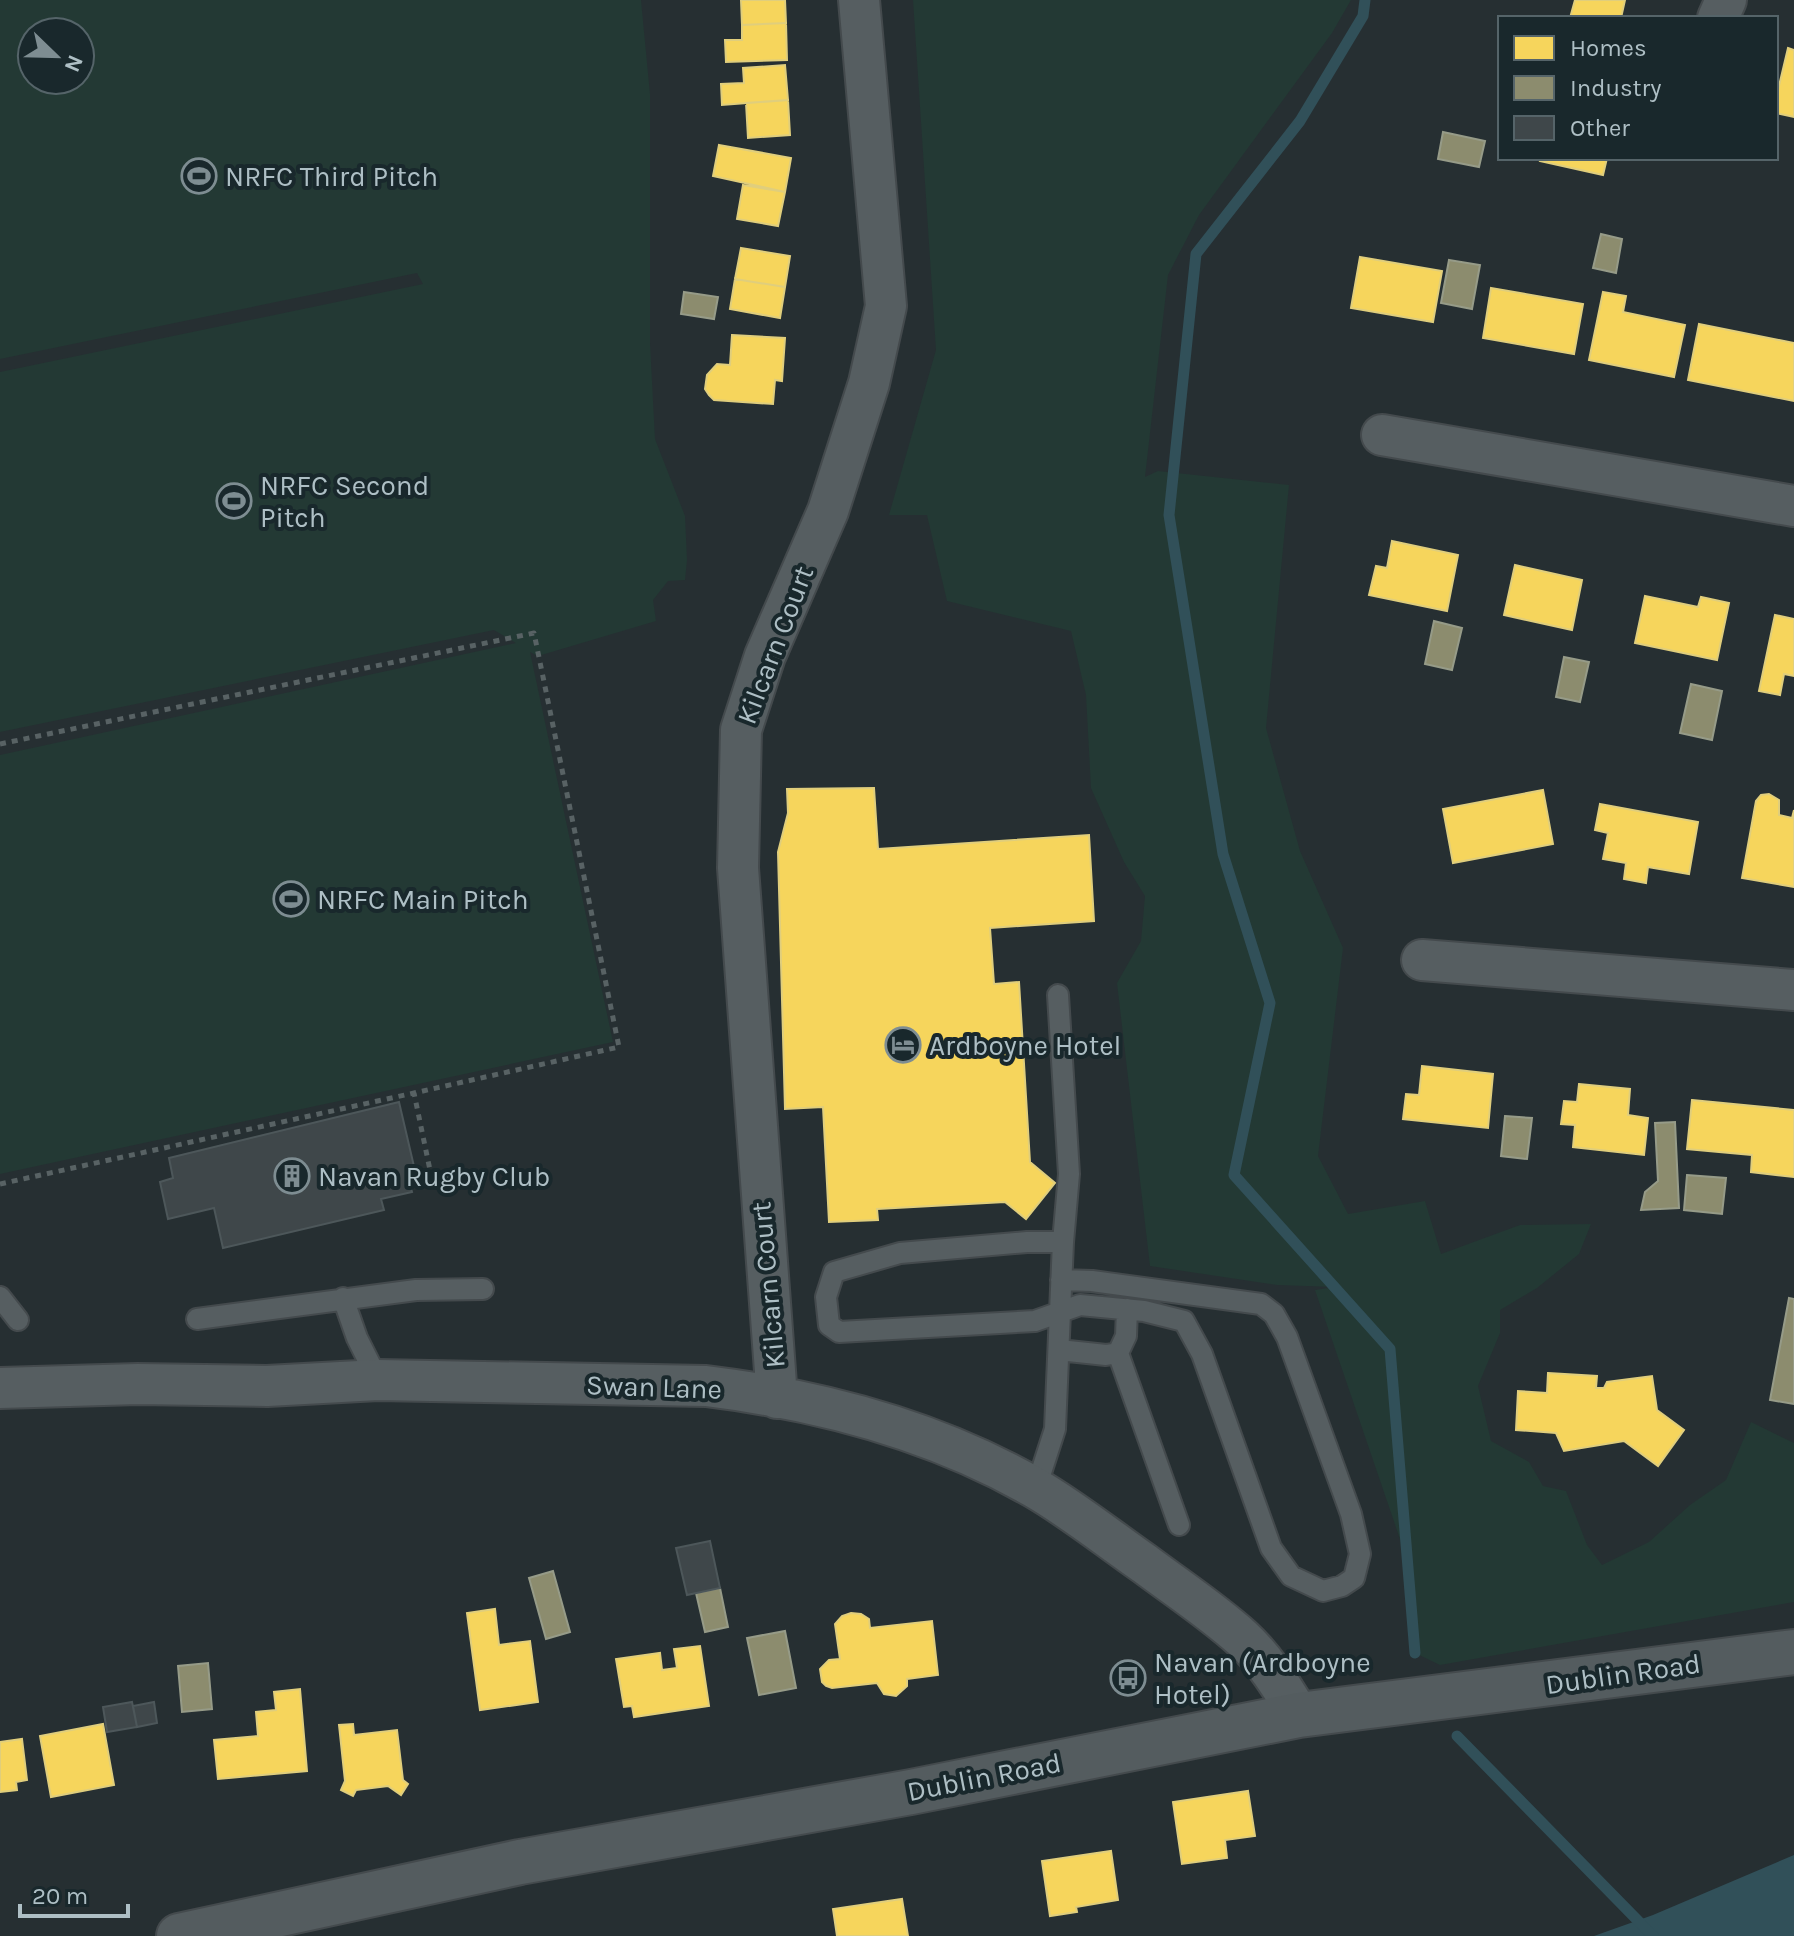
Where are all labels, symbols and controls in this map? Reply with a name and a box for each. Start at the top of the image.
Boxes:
north arrow [16,16,96,96]
legend [1498,16,1778,160]
text: Homes [1570,34,1647,62]
text: N [58,51,89,76]
text: Industry [1570,74,1661,102]
text: Other [1570,114,1630,142]
sports icon: NRFC Third Pitch [180,157,218,195]
place label: NRFC Third Pitch [225,160,438,193]
place label: NRFC Second Pitch [260,469,429,534]
sports icon: NRFC Second Pitch [215,482,253,520]
street label: Kilcarn Court [730,561,820,729]
sports icon: NRFC Main Pitch [272,880,310,918]
place label: NRFC Main Pitch [317,883,529,916]
hotel icon: Ardboyne Hotel [884,1026,922,1064]
place label: Ardboyne Hotel [929,1029,1121,1062]
building icon: Navan Rugby Club [273,1157,311,1195]
place label: Navan Rugby Club [318,1160,550,1193]
street label: Kilcarn Court [744,1200,792,1370]
street label: Swan Lane [585,1368,723,1406]
place label: Navan (Ardboyne Hotel) [1154,1646,1371,1711]
street label: Dublin Road [1543,1647,1703,1701]
bus stop icon: Navan (Ardboyne Hotel) [1109,1659,1147,1697]
street label: Dublin Road [904,1746,1064,1808]
scale bar [20,1868,128,1918]
text: 20 m [32,1882,88,1910]

